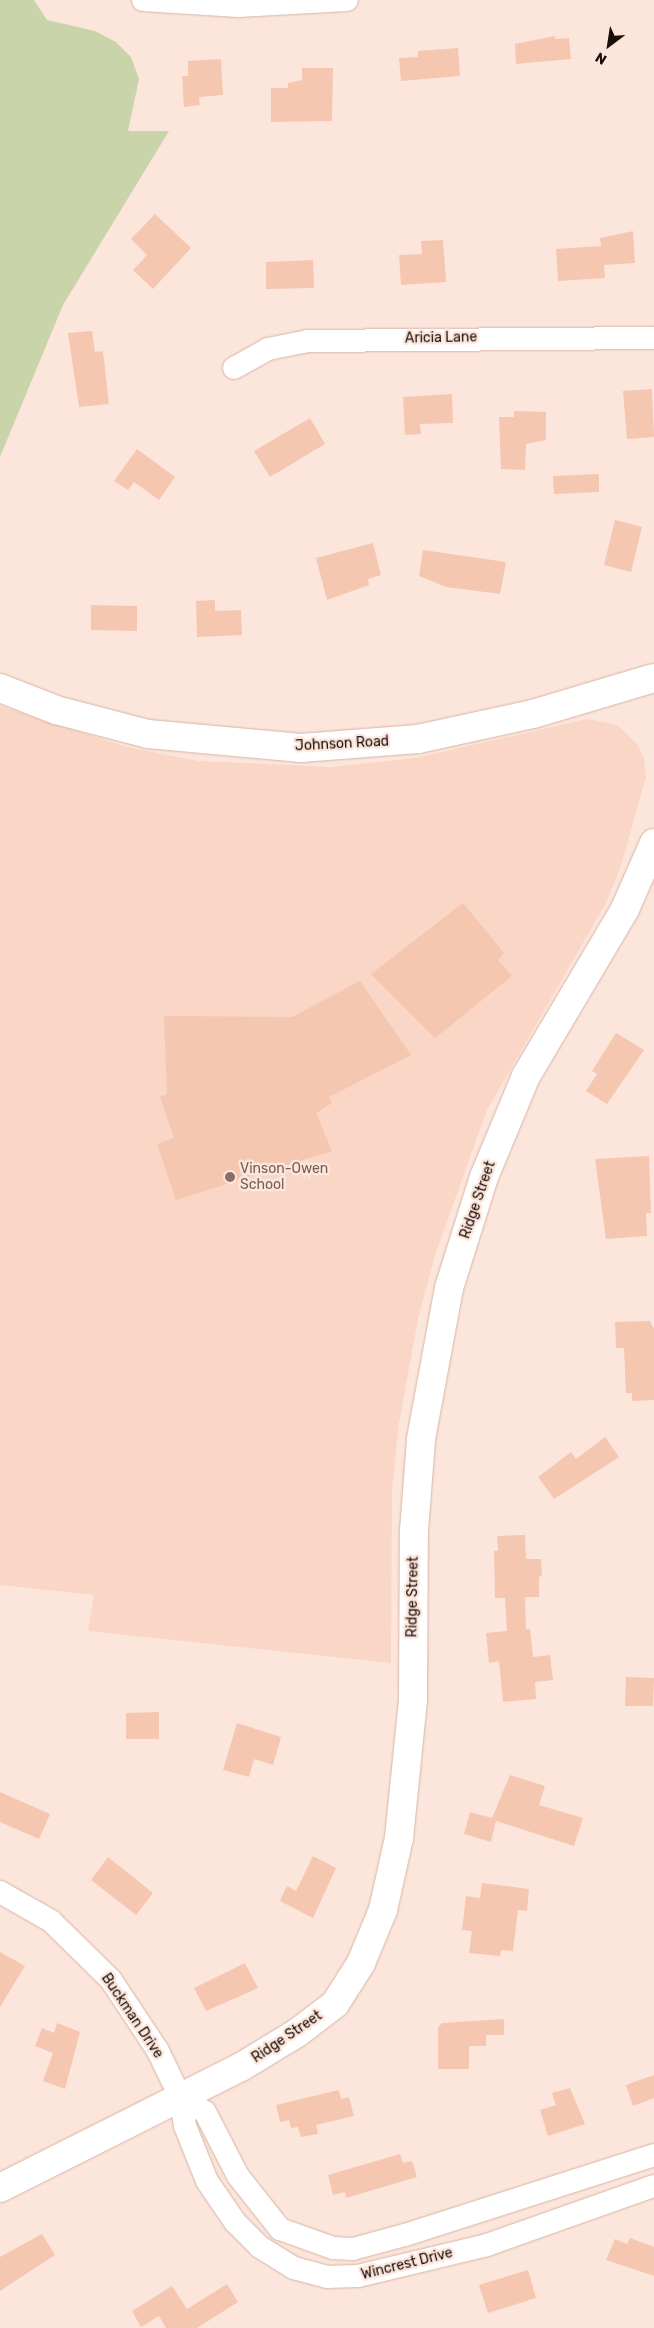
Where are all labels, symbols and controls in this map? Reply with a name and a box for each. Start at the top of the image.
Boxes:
north arrow [584,20,634,70]
text: N [592,48,610,68]
street label: Aricia Lane [405,329,477,347]
street label: Johnson Road [295,733,389,755]
street label: Ridge Street [457,1159,499,1241]
place label: Vinson-Owen School [240,1161,328,1194]
marker: Vinson-Owen School [224,1171,236,1183]
street label: Ridge Street [404,1556,422,1638]
street label: Buckman Drive [97,1970,167,2062]
street label: Ridge Street [249,2007,325,2067]
street label: Wincrest Drive [360,2245,454,2283]

